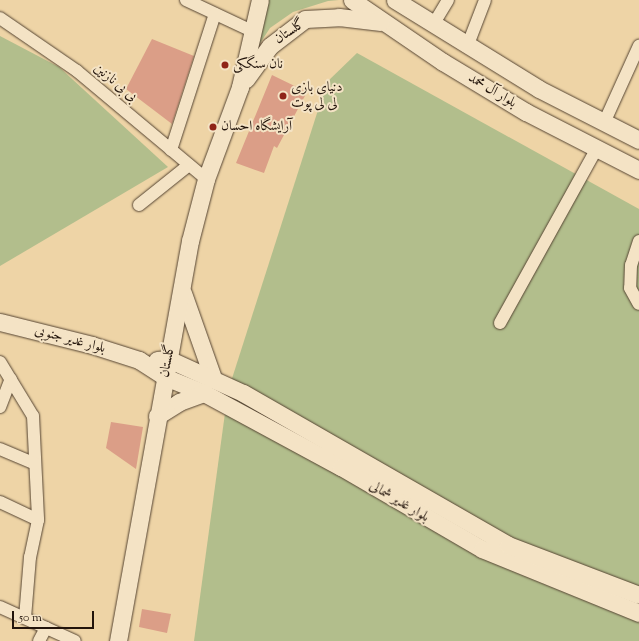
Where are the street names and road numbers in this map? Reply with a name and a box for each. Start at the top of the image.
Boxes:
street label: گلستان [271,16,309,48]
street label: بی بی نازنین [90,60,140,106]
street label: بلوار آل محمد [465,70,519,112]
street label: بلوار غدیر جنوبی [33,322,107,358]
street label: گلستان [157,343,179,379]
street label: بلوار غدیر شمالی [366,478,432,526]

